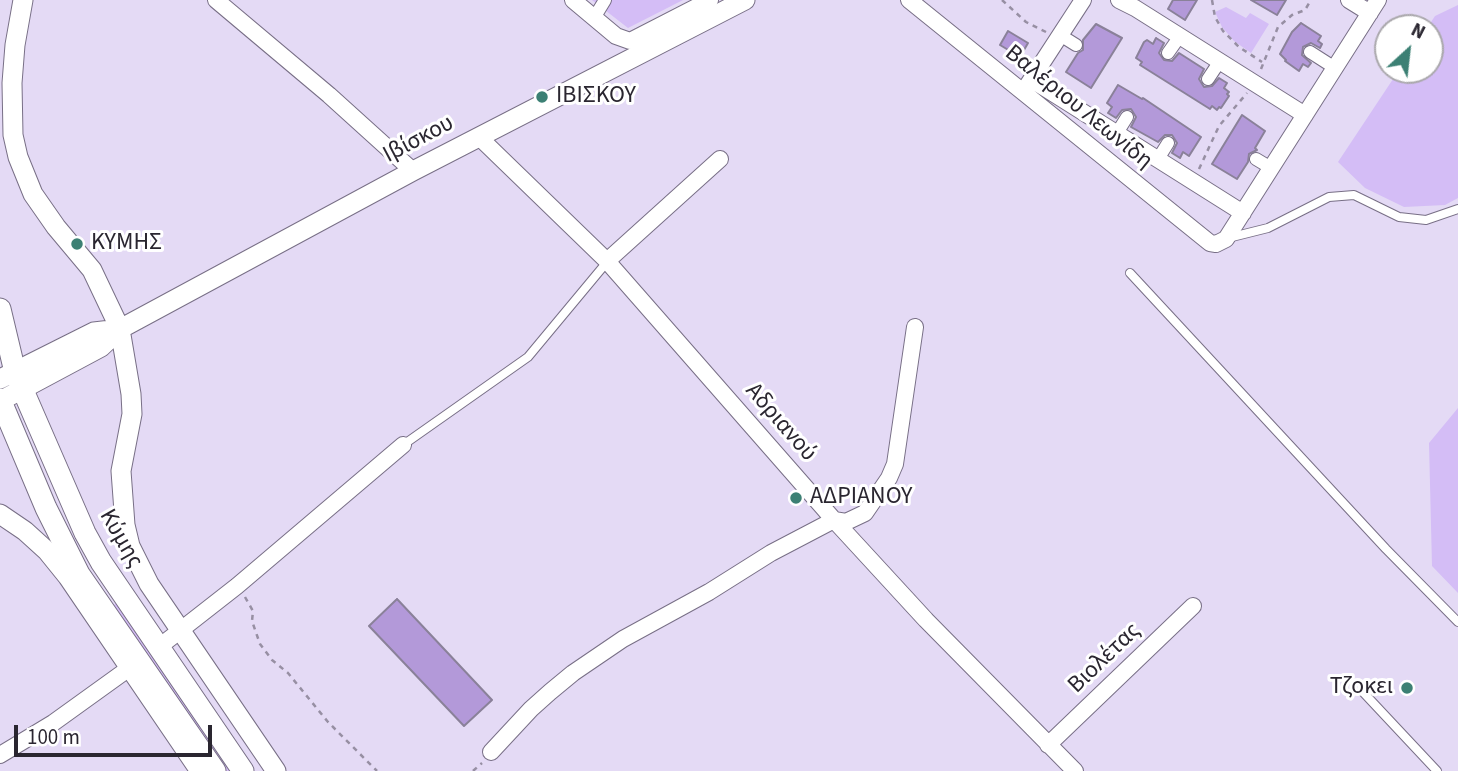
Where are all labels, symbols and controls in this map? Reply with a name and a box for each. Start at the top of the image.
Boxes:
north arrow [1374,14,1444,84]
text: N [1406,17,1430,47]
street label: Βαλέριου Λεωνίδη [998,40,1158,176]
place label: ΙΒΙΣΚΟΥ [556,83,636,111]
marker: ΙΒΙΣΚΟΥ [534,89,550,105]
street label: Ιβίσκου [379,110,459,170]
place label: ΚΥΜΗΣ [91,230,162,258]
marker: ΚΥΜΗΣ [69,236,85,252]
street label: Αδριανού [738,378,822,468]
place label: ΑΔΡΙΑΝΟΥ [810,484,913,512]
marker: ΑΔΡΙΑΝΟΥ [788,490,804,506]
street label: Κύμης [92,505,148,573]
street label: Βιολέτας [1063,618,1147,700]
place label: Τζοκει [1330,674,1393,702]
marker: Τζοκει [1399,680,1415,696]
scale bar [18,712,215,756]
text: 100 m [27,722,80,752]

